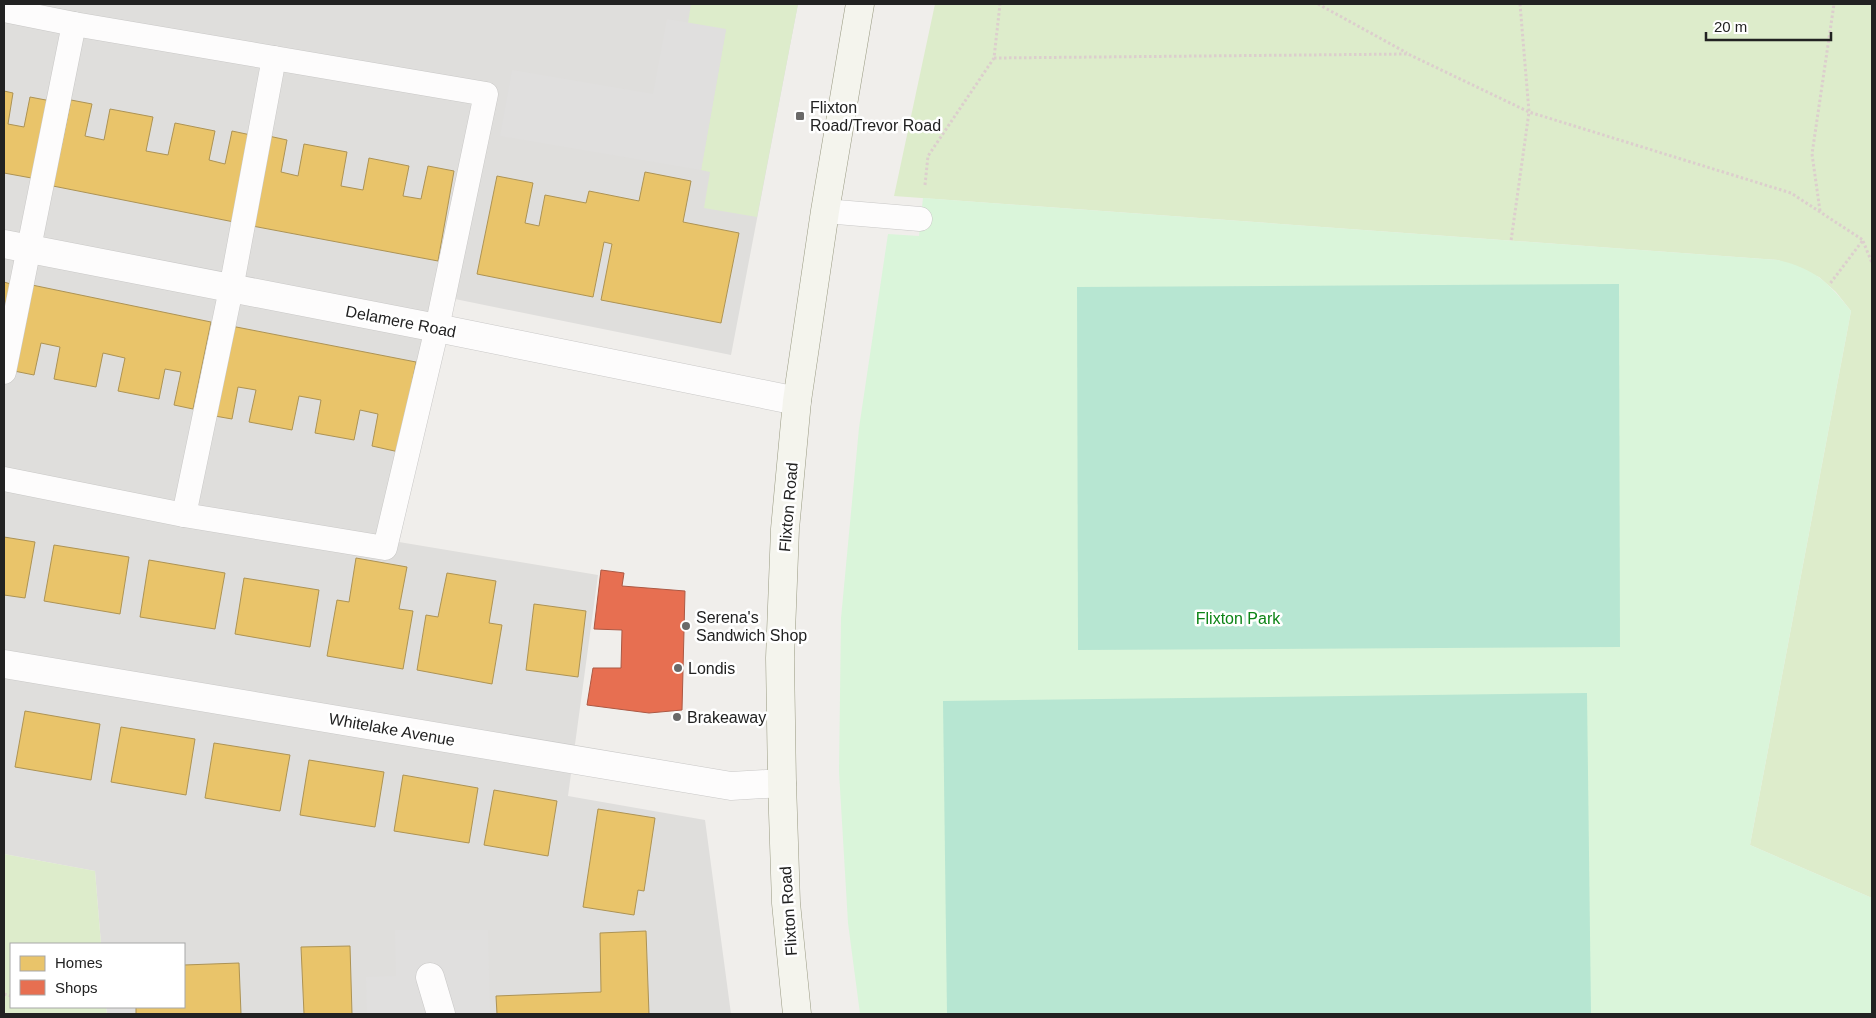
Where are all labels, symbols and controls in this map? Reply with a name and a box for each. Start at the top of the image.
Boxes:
scale bar [1706,10,1831,42]
text: 20 m [1714,18,1747,35]
place label: Flixton Road/Trevor Road [810,99,941,134]
marker: Flixton Road/Trevor Road [794,110,806,122]
street label: Delamere Road [344,302,458,341]
street label: Flixton Road [776,462,801,553]
place label: Serena's Sandwich Shop [696,609,807,644]
park label: Flixton Park [1196,610,1281,627]
marker: Serena's Sandwich Shop [680,620,692,632]
place label: Londis [688,660,735,677]
marker: Londis [672,662,684,674]
place label: Brakeaway [687,709,766,726]
street label: Whitelake Avenue [328,710,456,749]
marker: Brakeaway [671,711,683,723]
street label: Flixton Road [777,866,800,956]
legend [10,943,185,1008]
text: Homes [55,954,103,971]
text: Shops [55,979,98,996]

